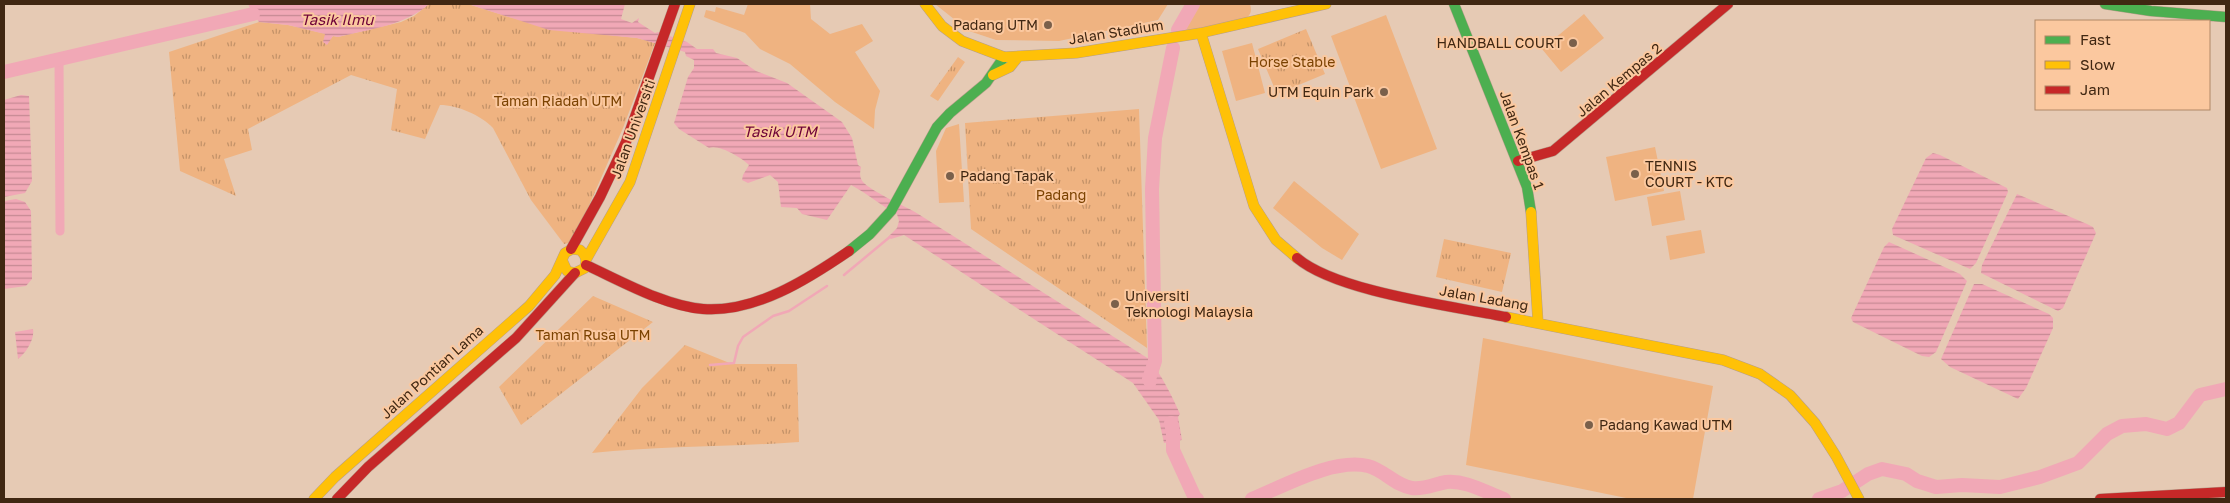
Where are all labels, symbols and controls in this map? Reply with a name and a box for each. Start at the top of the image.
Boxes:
water label: Tasik Ilmu [301,10,374,28]
place label: Padang UTM [953,16,1038,33]
street label: Jalan Stadium [1067,16,1164,47]
marker: Padang UTM [1042,19,1054,31]
legend [2035,20,2210,110]
text: Fast [2080,30,2111,48]
place label: HANDBALL COURT [1436,34,1563,51]
marker: HANDBALL COURT [1567,37,1579,49]
street label: Jalan Kempas 2 [1573,39,1665,120]
park label: Horse Stable [1249,53,1335,70]
text: Slow [2080,55,2115,73]
street label: Jalan Universiti [607,77,658,181]
text: Jam [2080,80,2110,98]
place label: UTM Equin Park [1268,83,1374,100]
marker: UTM Equin Park [1378,86,1390,98]
street label: Jalan Kempas 1 [1497,88,1548,192]
park label: Taman Riadah UTM [494,92,622,109]
water label: Tasik UTM [743,122,819,140]
place label: TENNIS COURT - KTC [1645,157,1733,190]
place label: Padang Tapak [960,167,1054,184]
marker: TENNIS COURT - KTC [1629,168,1641,180]
marker: Padang Tapak [944,170,956,182]
park label: Padang [1036,186,1086,203]
street label: Jalan Ladang [1438,281,1530,314]
place label: Universiti Teknologi Malaysia [1125,287,1253,320]
marker: Universiti Teknologi Malaysia [1109,298,1121,310]
street label: Jalan Pontian Lama [377,321,486,422]
park label: Taman Rusa UTM [535,326,651,343]
place label: Padang Kawad UTM [1599,416,1733,433]
marker: Padang Kawad UTM [1583,419,1595,431]

